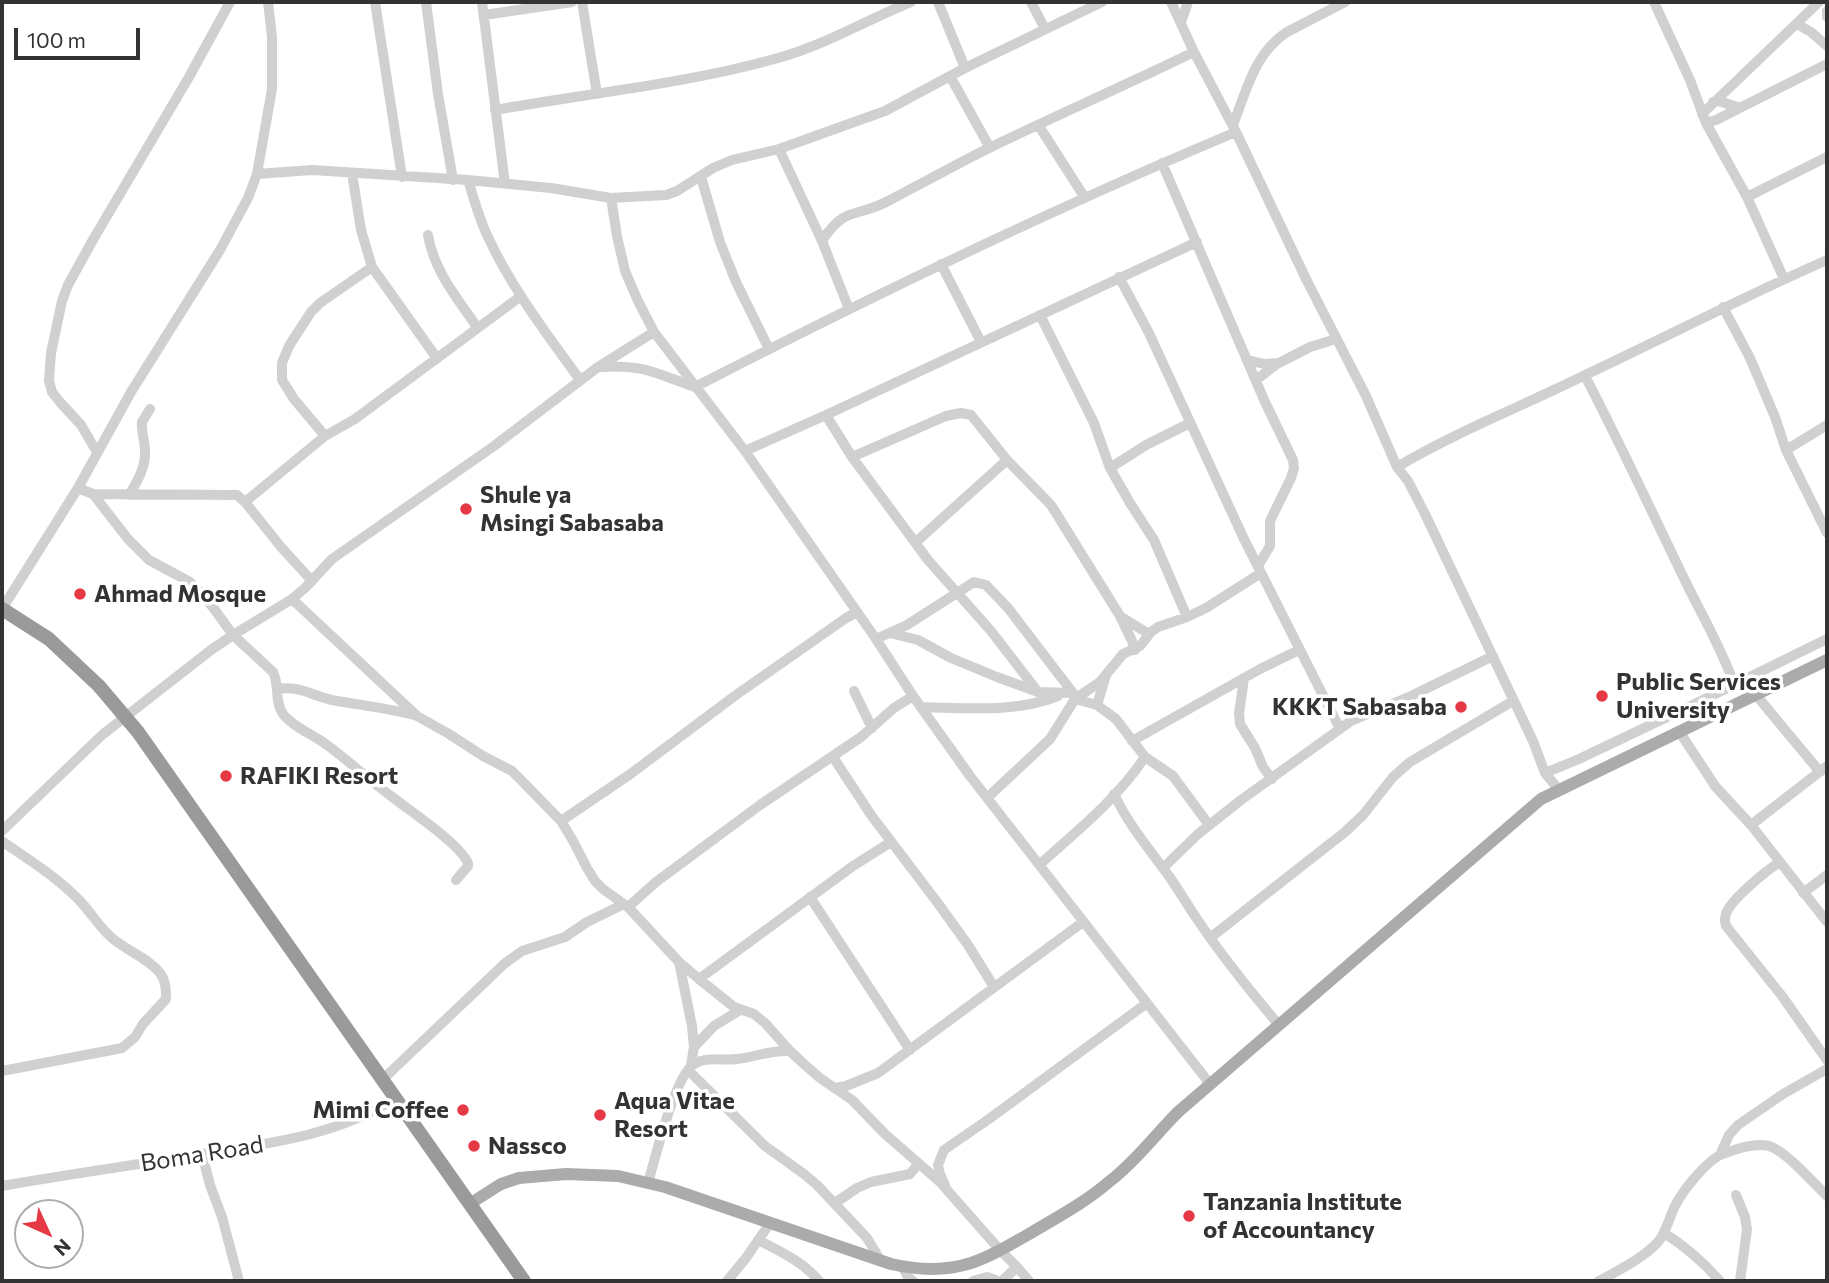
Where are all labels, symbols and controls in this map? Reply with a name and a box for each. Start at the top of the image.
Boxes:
scale bar [18,14,144,58]
text: 100 m [27,27,86,52]
place label: Shule ya Msingi Sabasaba [480,481,664,537]
marker: Shule ya Msingi Sabasaba [458,501,474,517]
place label: Ahmad Mosque [94,580,266,608]
marker: Ahmad Mosque [72,586,88,602]
place label: Public Services University [1616,668,1781,724]
marker: Public Services University [1594,688,1610,704]
place label: KKKT Sabasaba [1272,693,1447,721]
marker: KKKT Sabasaba [1453,699,1469,715]
place label: RAFIKI Resort [240,762,398,790]
marker: RAFIKI Resort [218,768,234,784]
place label: Aqua Vitae Resort [614,1087,735,1143]
place label: Mimi Coffee [312,1096,449,1124]
marker: Mimi Coffee [455,1102,471,1118]
marker: Aqua Vitae Resort [592,1107,608,1123]
street label: Boma Road [139,1130,265,1178]
place label: Nassco [488,1132,567,1160]
marker: Nassco [466,1138,482,1154]
place label: Tanzania Institute of Accountancy [1203,1188,1402,1244]
north arrow [14,1199,84,1269]
marker: Tanzania Institute of Accountancy [1181,1208,1197,1224]
text: N [50,1235,76,1261]

